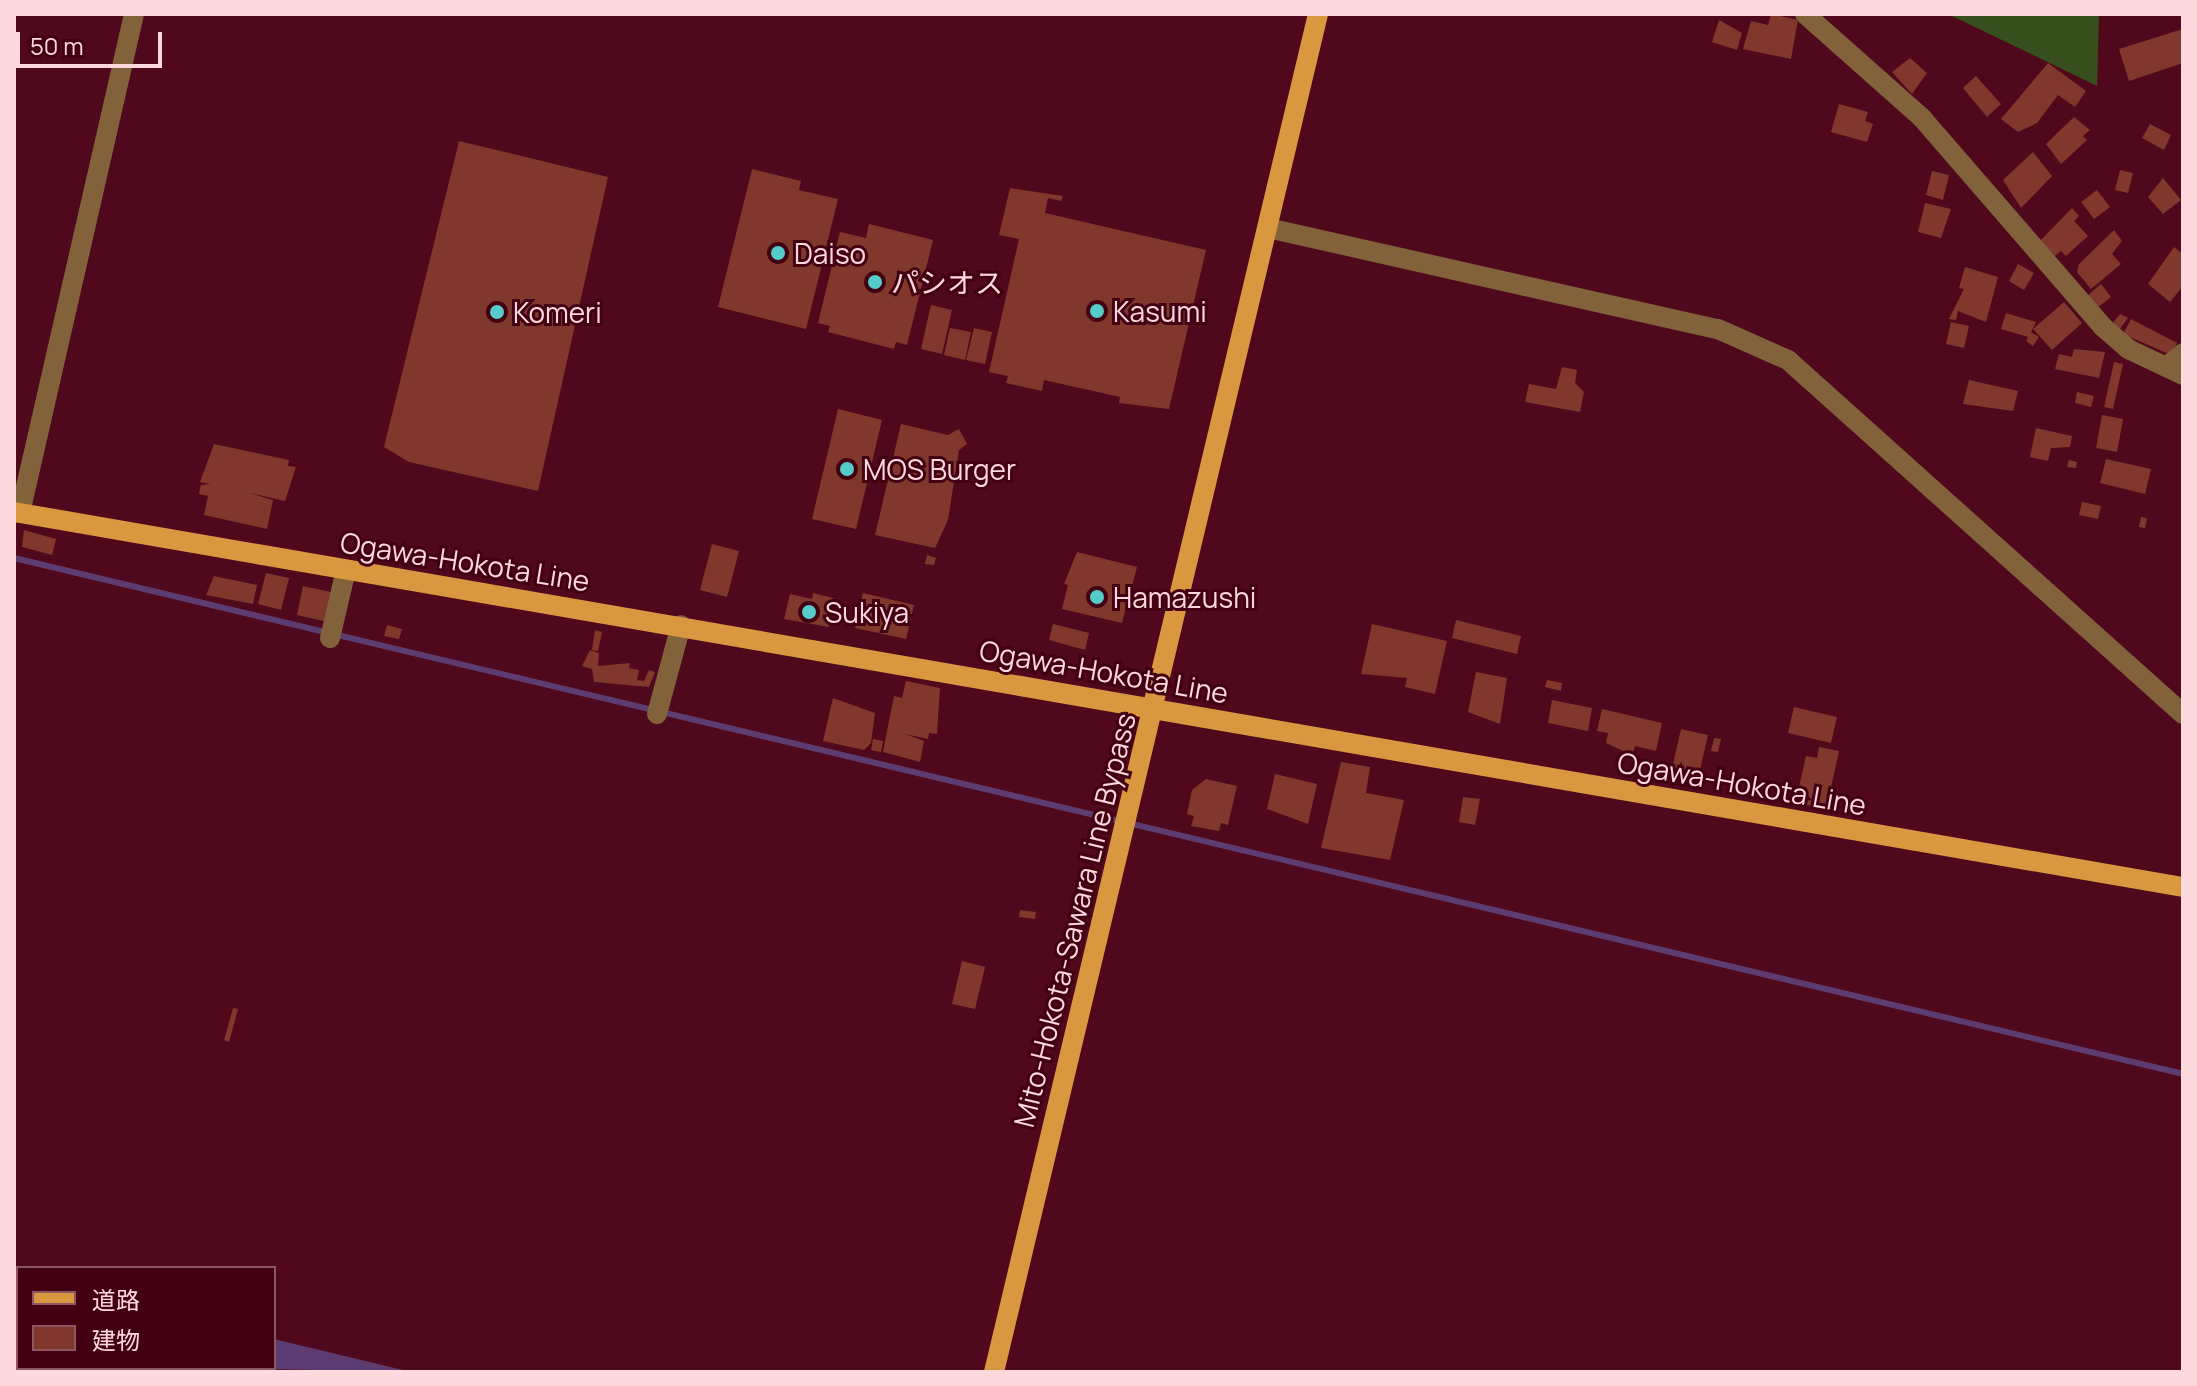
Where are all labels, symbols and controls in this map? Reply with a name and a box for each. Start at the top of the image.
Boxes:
scale bar [20,16,166,66]
text: 50 m [30,29,84,62]
place label: Daiso [794,236,866,270]
marker: Daiso [769,244,787,262]
place label: パシオス [891,265,1003,299]
marker: パシオス [866,273,884,291]
place label: Kasumi [1113,294,1207,328]
place label: Komeri [513,295,602,329]
marker: Kasumi [1088,302,1106,320]
marker: Komeri [488,303,506,321]
place label: MOS Burger [863,452,1016,486]
marker: MOS Burger [838,460,856,478]
street label: Ogawa-Hokota Line [338,525,592,597]
place label: Hamazushi [1113,580,1256,614]
marker: Hamazushi [1088,588,1106,606]
place label: Sukiya [825,595,909,629]
marker: Sukiya [800,603,818,621]
street label: Ogawa-Hokota Line [977,633,1231,709]
street label: Mito-Hokota-Sawara Line Bypass [1006,710,1142,1130]
street label: Ogawa-Hokota Line [1615,745,1869,821]
legend [16,1266,276,1370]
text: 道路 [92,1283,140,1316]
text: 建物 [92,1323,140,1356]

